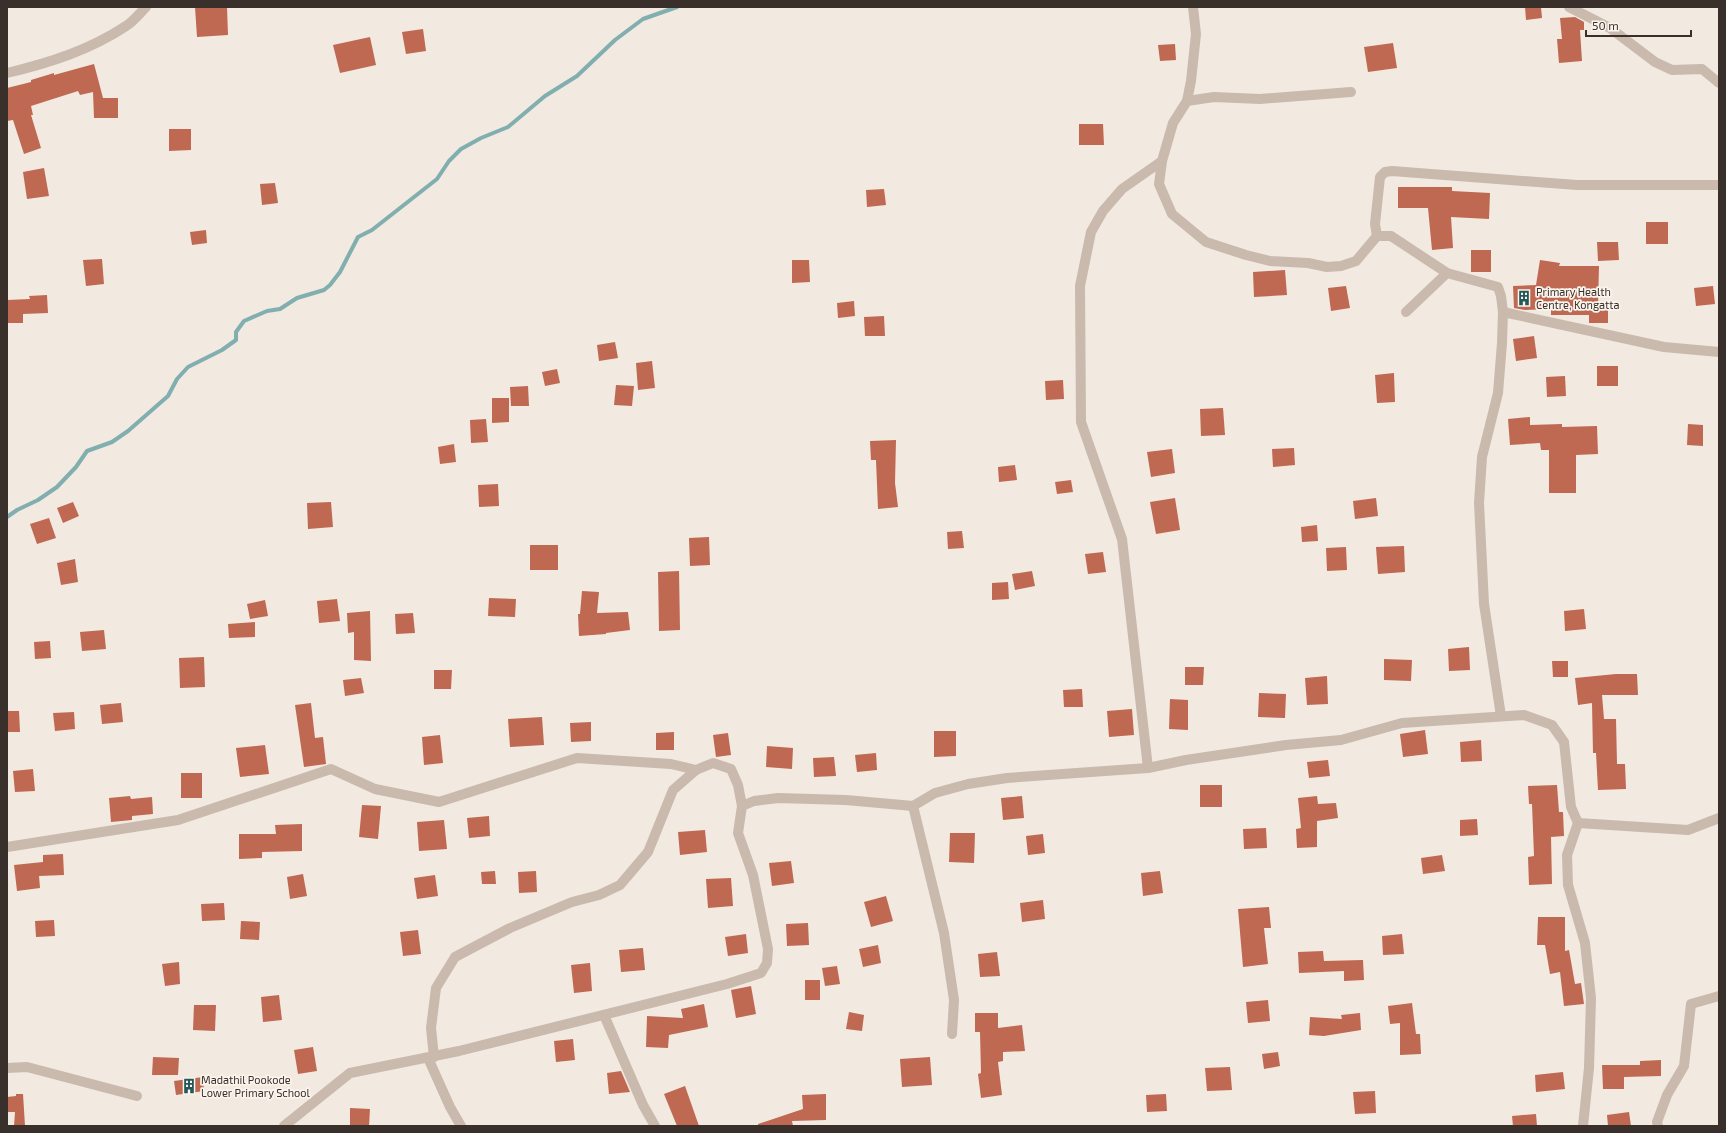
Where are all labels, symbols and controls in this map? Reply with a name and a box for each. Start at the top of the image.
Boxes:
scale bar [1586,12,1691,38]
text: 50 m [1592,18,1619,32]
place label: Primary Health Centre, Kongatta [1536,285,1619,311]
building icon: Primary Health Centre, Kongatta [1515,289,1533,307]
place label: Madathil Pookode Lower Primary School [201,1073,311,1099]
building icon: Madathil Pookode Lower Primary School [180,1077,198,1095]

